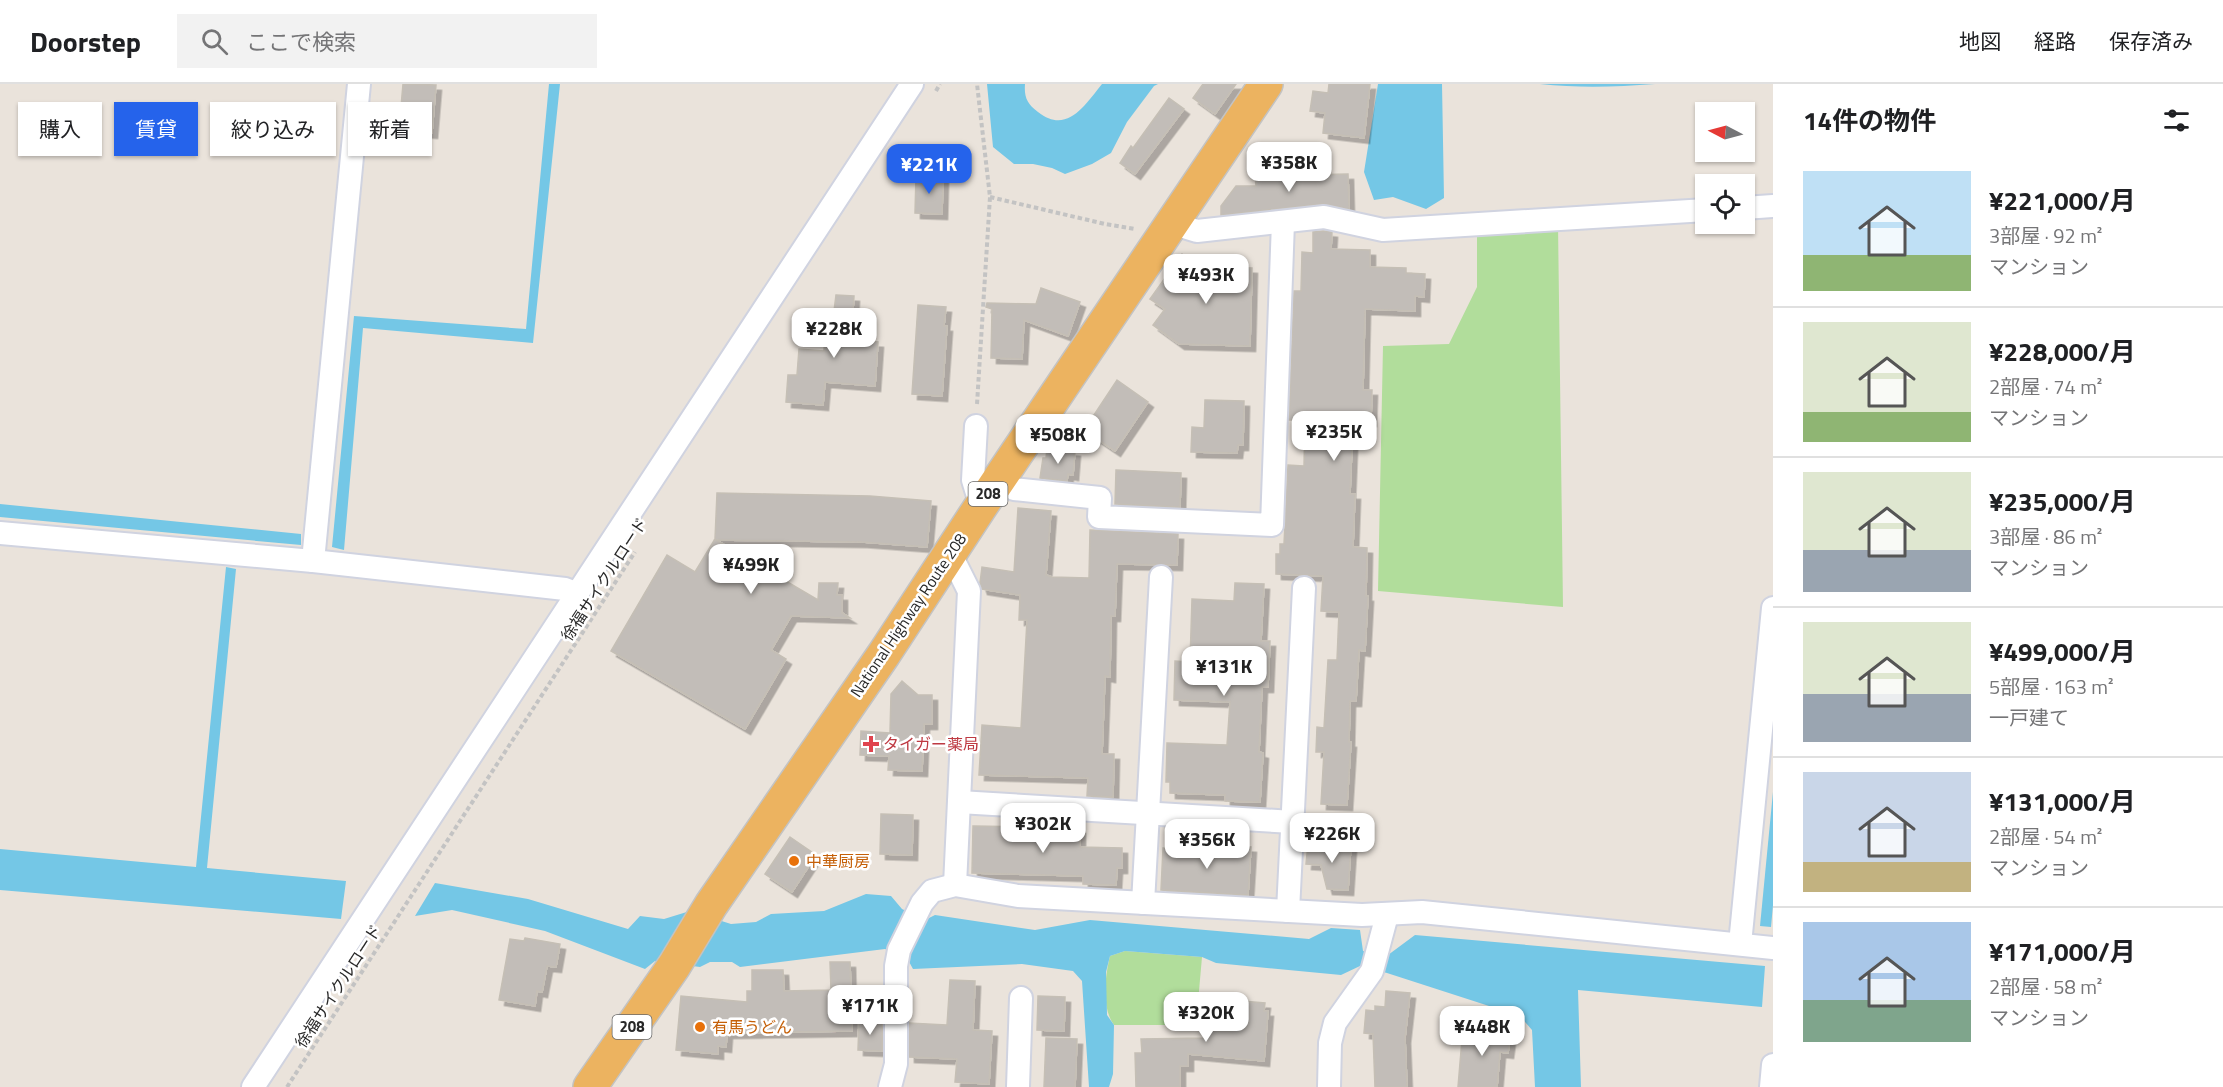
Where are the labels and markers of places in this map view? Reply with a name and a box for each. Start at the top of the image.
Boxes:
pin: ¥358K [1247,142,1331,193]
pin: ¥221K [887,144,971,195]
pin: ¥493K [1164,254,1248,305]
pin: ¥228K [792,308,876,359]
pin: ¥235K [1292,411,1376,462]
pin: ¥508K [1016,414,1100,465]
pin: ¥499K [709,544,793,595]
pin: ¥131K [1182,646,1266,697]
place label: タイガー薬局 [883,732,979,756]
marker: タイガー薬局 [864,737,878,751]
pin: ¥302K [1001,803,1085,854]
pin: ¥226K [1290,813,1374,864]
pin: ¥356K [1165,819,1249,870]
place label: 中華厨房 [806,849,870,873]
marker: 中華厨房 [787,854,801,868]
pin: ¥171K [828,985,912,1036]
pin: ¥320K [1164,992,1248,1043]
pin: ¥448K [1440,1006,1524,1057]
place label: 有馬うどん [712,1015,792,1039]
marker: 有馬うどん [693,1020,707,1034]

